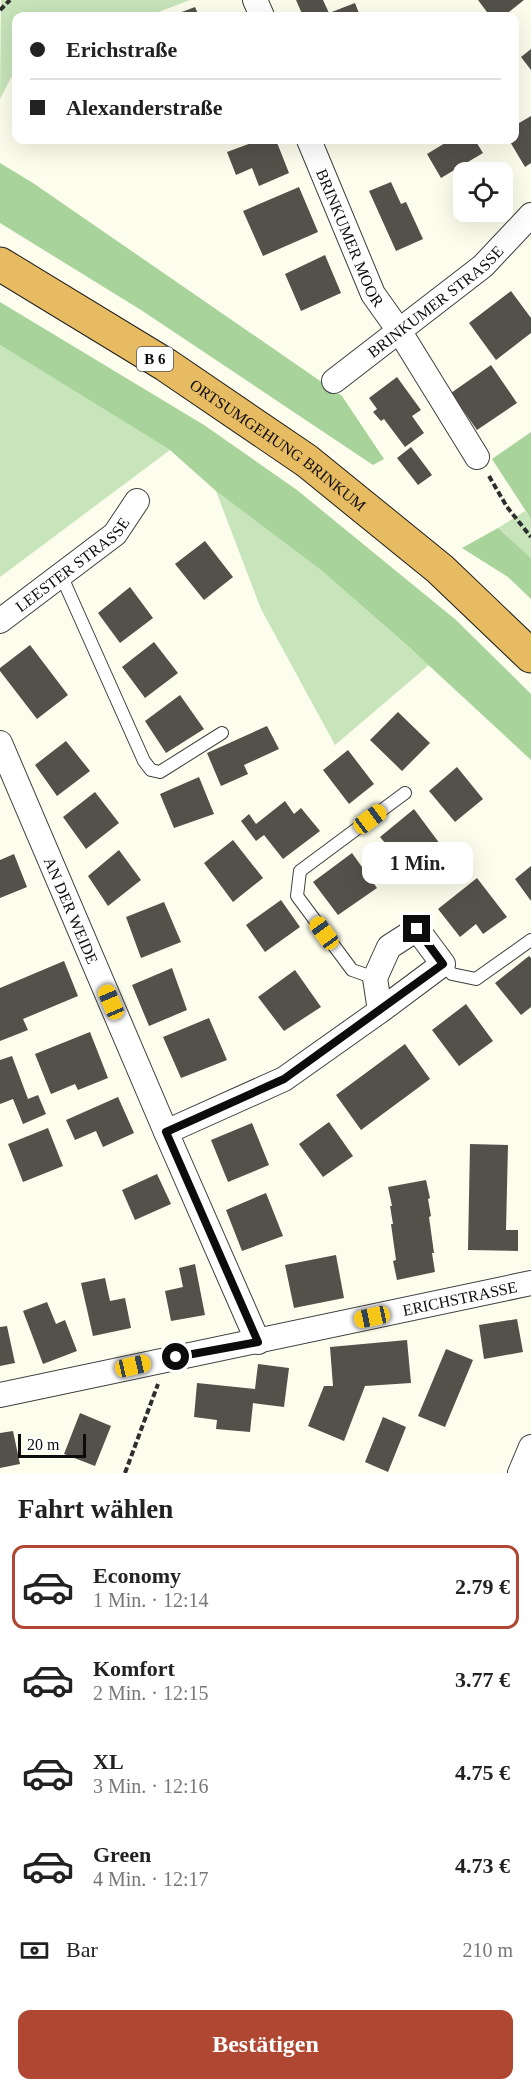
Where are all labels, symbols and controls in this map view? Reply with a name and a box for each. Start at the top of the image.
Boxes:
text: Erichstraße [66,37,177,62]
text: Alexanderstraße [66,95,222,120]
map controls [453,162,513,222]
button: locate [453,162,513,222]
street label: BRINKUMER MOOR [313,166,387,310]
street label: BRINKUMER STRASSE [365,242,507,361]
road number: B 6 [137,347,173,371]
street label: ORTSUMGEHUNG BRINKUM [187,376,369,514]
street label: LEESTER STRASSE [12,514,133,615]
car [350,801,390,837]
callout: 1 Min. [362,842,472,884]
text: 1 Min. [390,852,445,874]
street label: AN DER WEIDE [41,855,101,967]
car [306,913,342,953]
route end [403,915,430,942]
car [96,982,126,1022]
street label: ERICHSTRASSE [401,1278,519,1319]
car [353,1304,391,1330]
route start [162,1343,189,1370]
car [113,1353,153,1379]
scale bar [18,1431,86,1458]
text: 20 m [27,1436,59,1453]
text: Fahrt wählen [18,1494,173,1524]
icon: car [21,1560,75,1614]
text: Economy [93,1563,181,1588]
text: 2.79 € [455,1574,510,1599]
text: 1 Min. · 12:14 [93,1589,209,1611]
icon: car [21,1653,75,1707]
text: Komfort [93,1656,175,1681]
text: 3.77 € [455,1667,510,1692]
text: 2 Min. · 12:15 [93,1682,209,1704]
icon: car [21,1746,75,1800]
text: XL [93,1749,124,1774]
text: 4.75 € [455,1760,510,1785]
text: 3 Min. · 12:16 [93,1775,209,1797]
icon: car [21,1839,75,1893]
text: Green [93,1842,151,1867]
text: 4.73 € [455,1853,510,1878]
text: 4 Min. · 12:17 [93,1868,209,1890]
icon: cash [18,1934,51,1967]
text: Bar [66,1937,98,1962]
text: 210 m [462,1939,513,1961]
button: Bestätigen [18,2010,513,2079]

